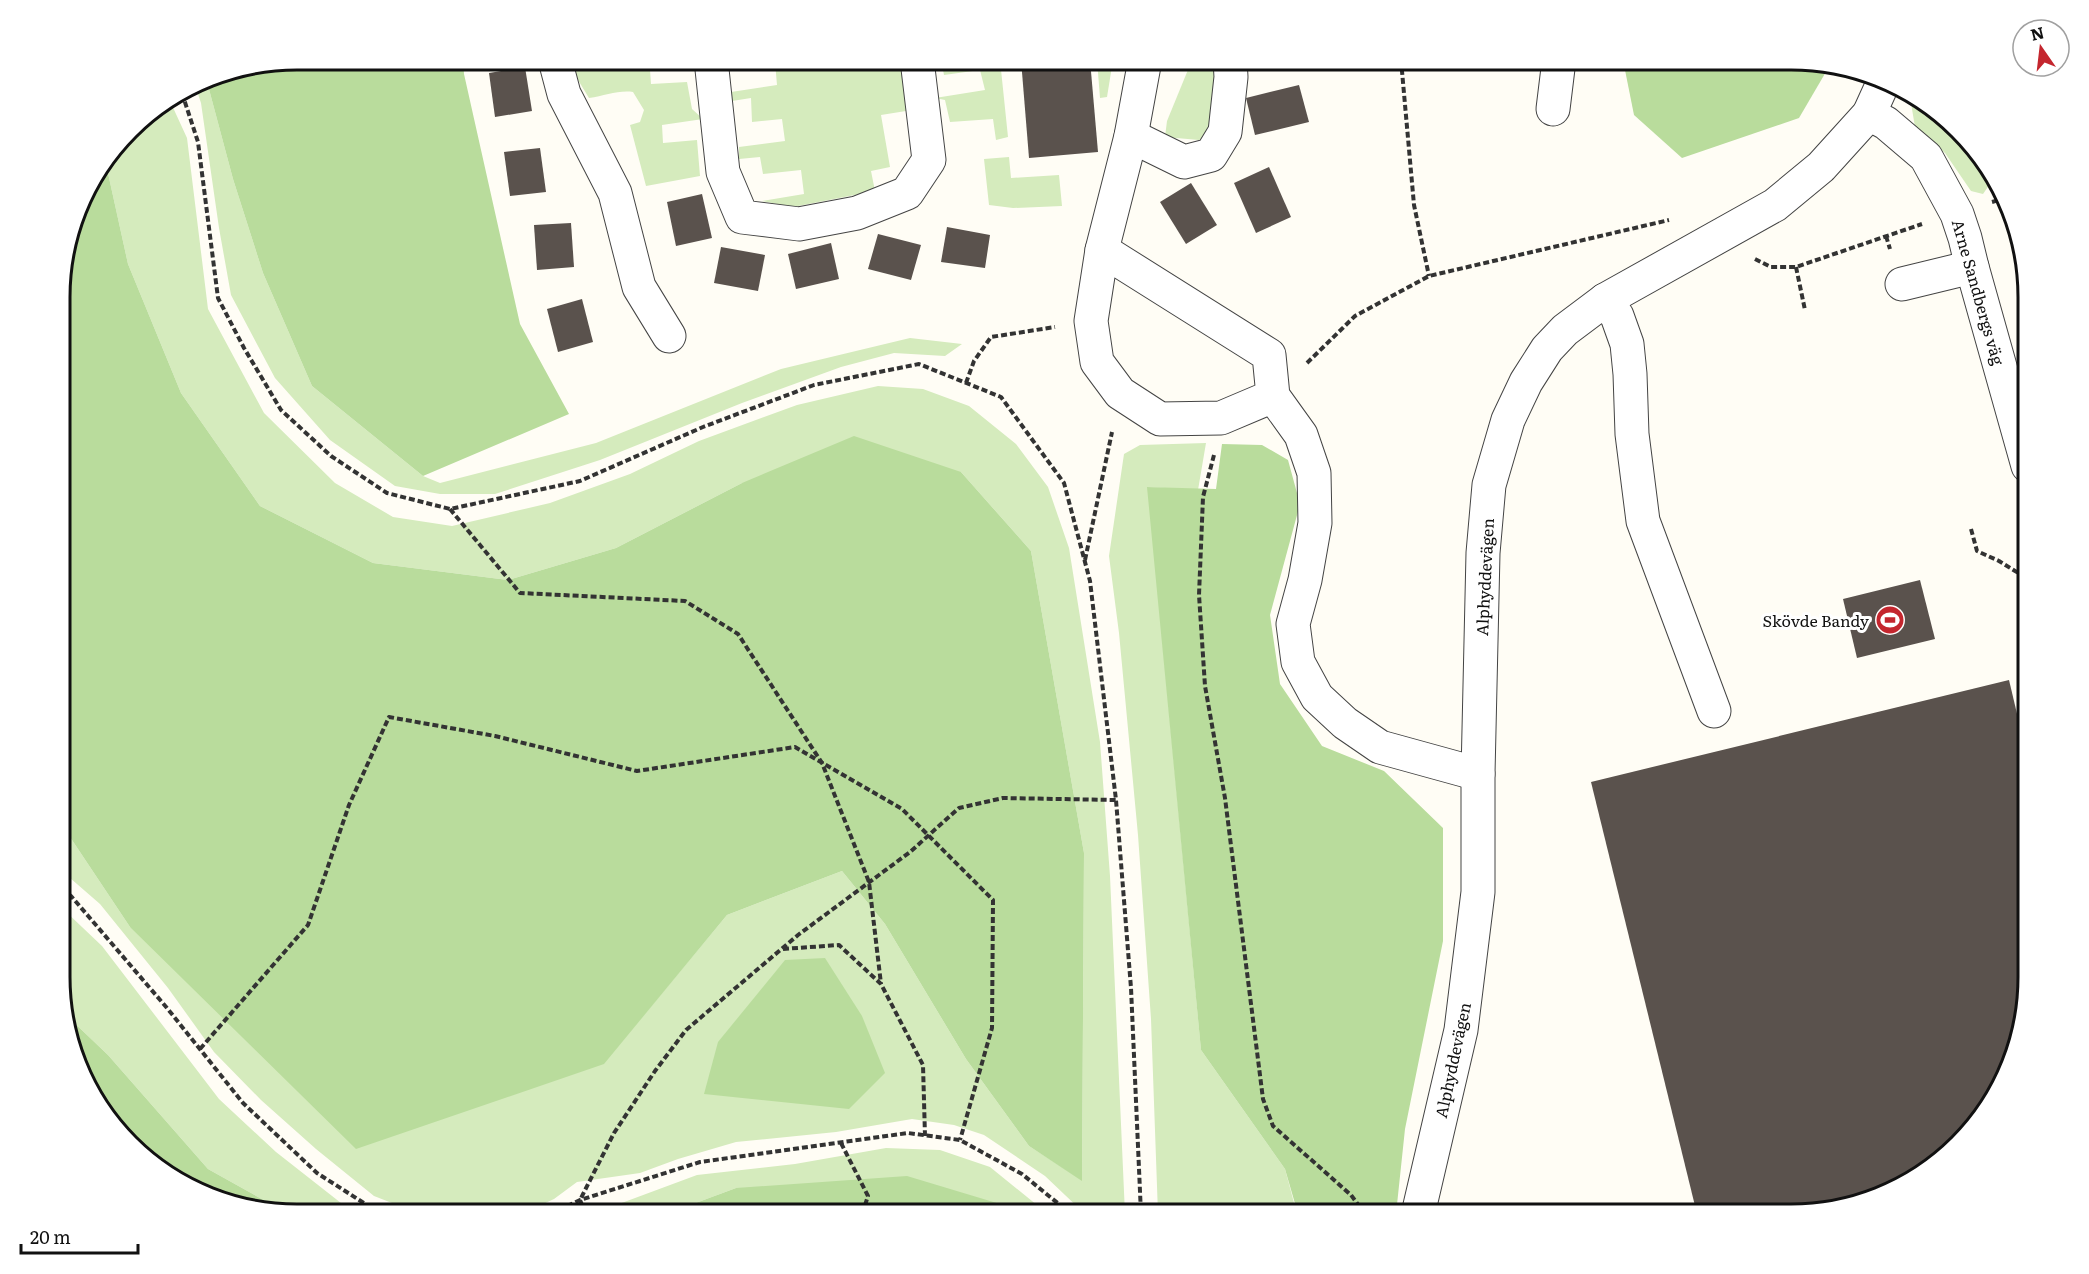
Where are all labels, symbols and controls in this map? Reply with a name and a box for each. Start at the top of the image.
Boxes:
north arrow [2011,18,2071,78]
text: N [2028,19,2047,46]
street label: Arne Sandbergs väg [1947,216,2011,368]
street label: Alphyddevägen [1469,517,1499,636]
sports icon: Skövde Bandy [1874,604,1906,636]
place label: Skövde Bandy [1762,608,1870,632]
street label: Alphyddevägen [1428,999,1476,1120]
scale bar [21,1217,138,1255]
text: 20 m [30,1223,71,1250]

